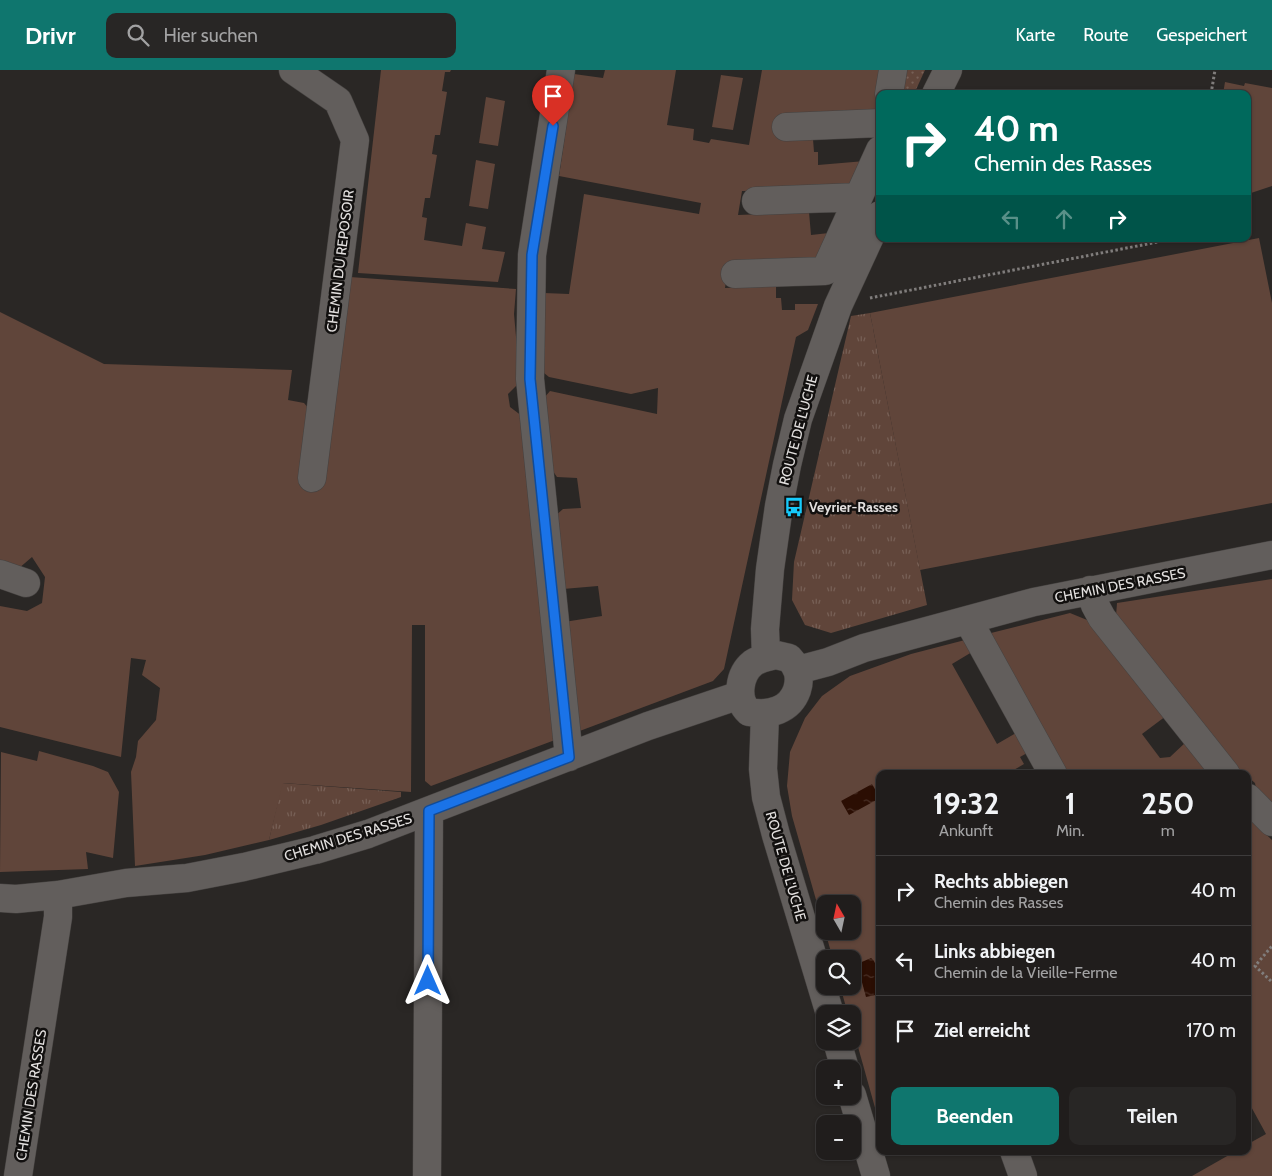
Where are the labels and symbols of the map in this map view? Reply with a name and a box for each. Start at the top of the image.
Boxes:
pin [532,75,574,126]
street label: CHEMIN DU REPOSOIR [322,188,358,333]
street label: ROUTE DE L'UCHE [775,373,821,487]
bus stop icon: Veyrier-Rasses [783,496,805,518]
place label: Veyrier-Rasses [809,498,898,516]
street label: CHEMIN DES RASSES [1053,564,1187,606]
street label: CHEMIN DES RASSES [282,809,414,865]
street label: ROUTE DE L'UCHE [762,809,810,923]
north arrow [816,895,861,940]
position arrow [401,954,453,1006]
street label: CHEMIN DES RASSES [12,1028,50,1162]

